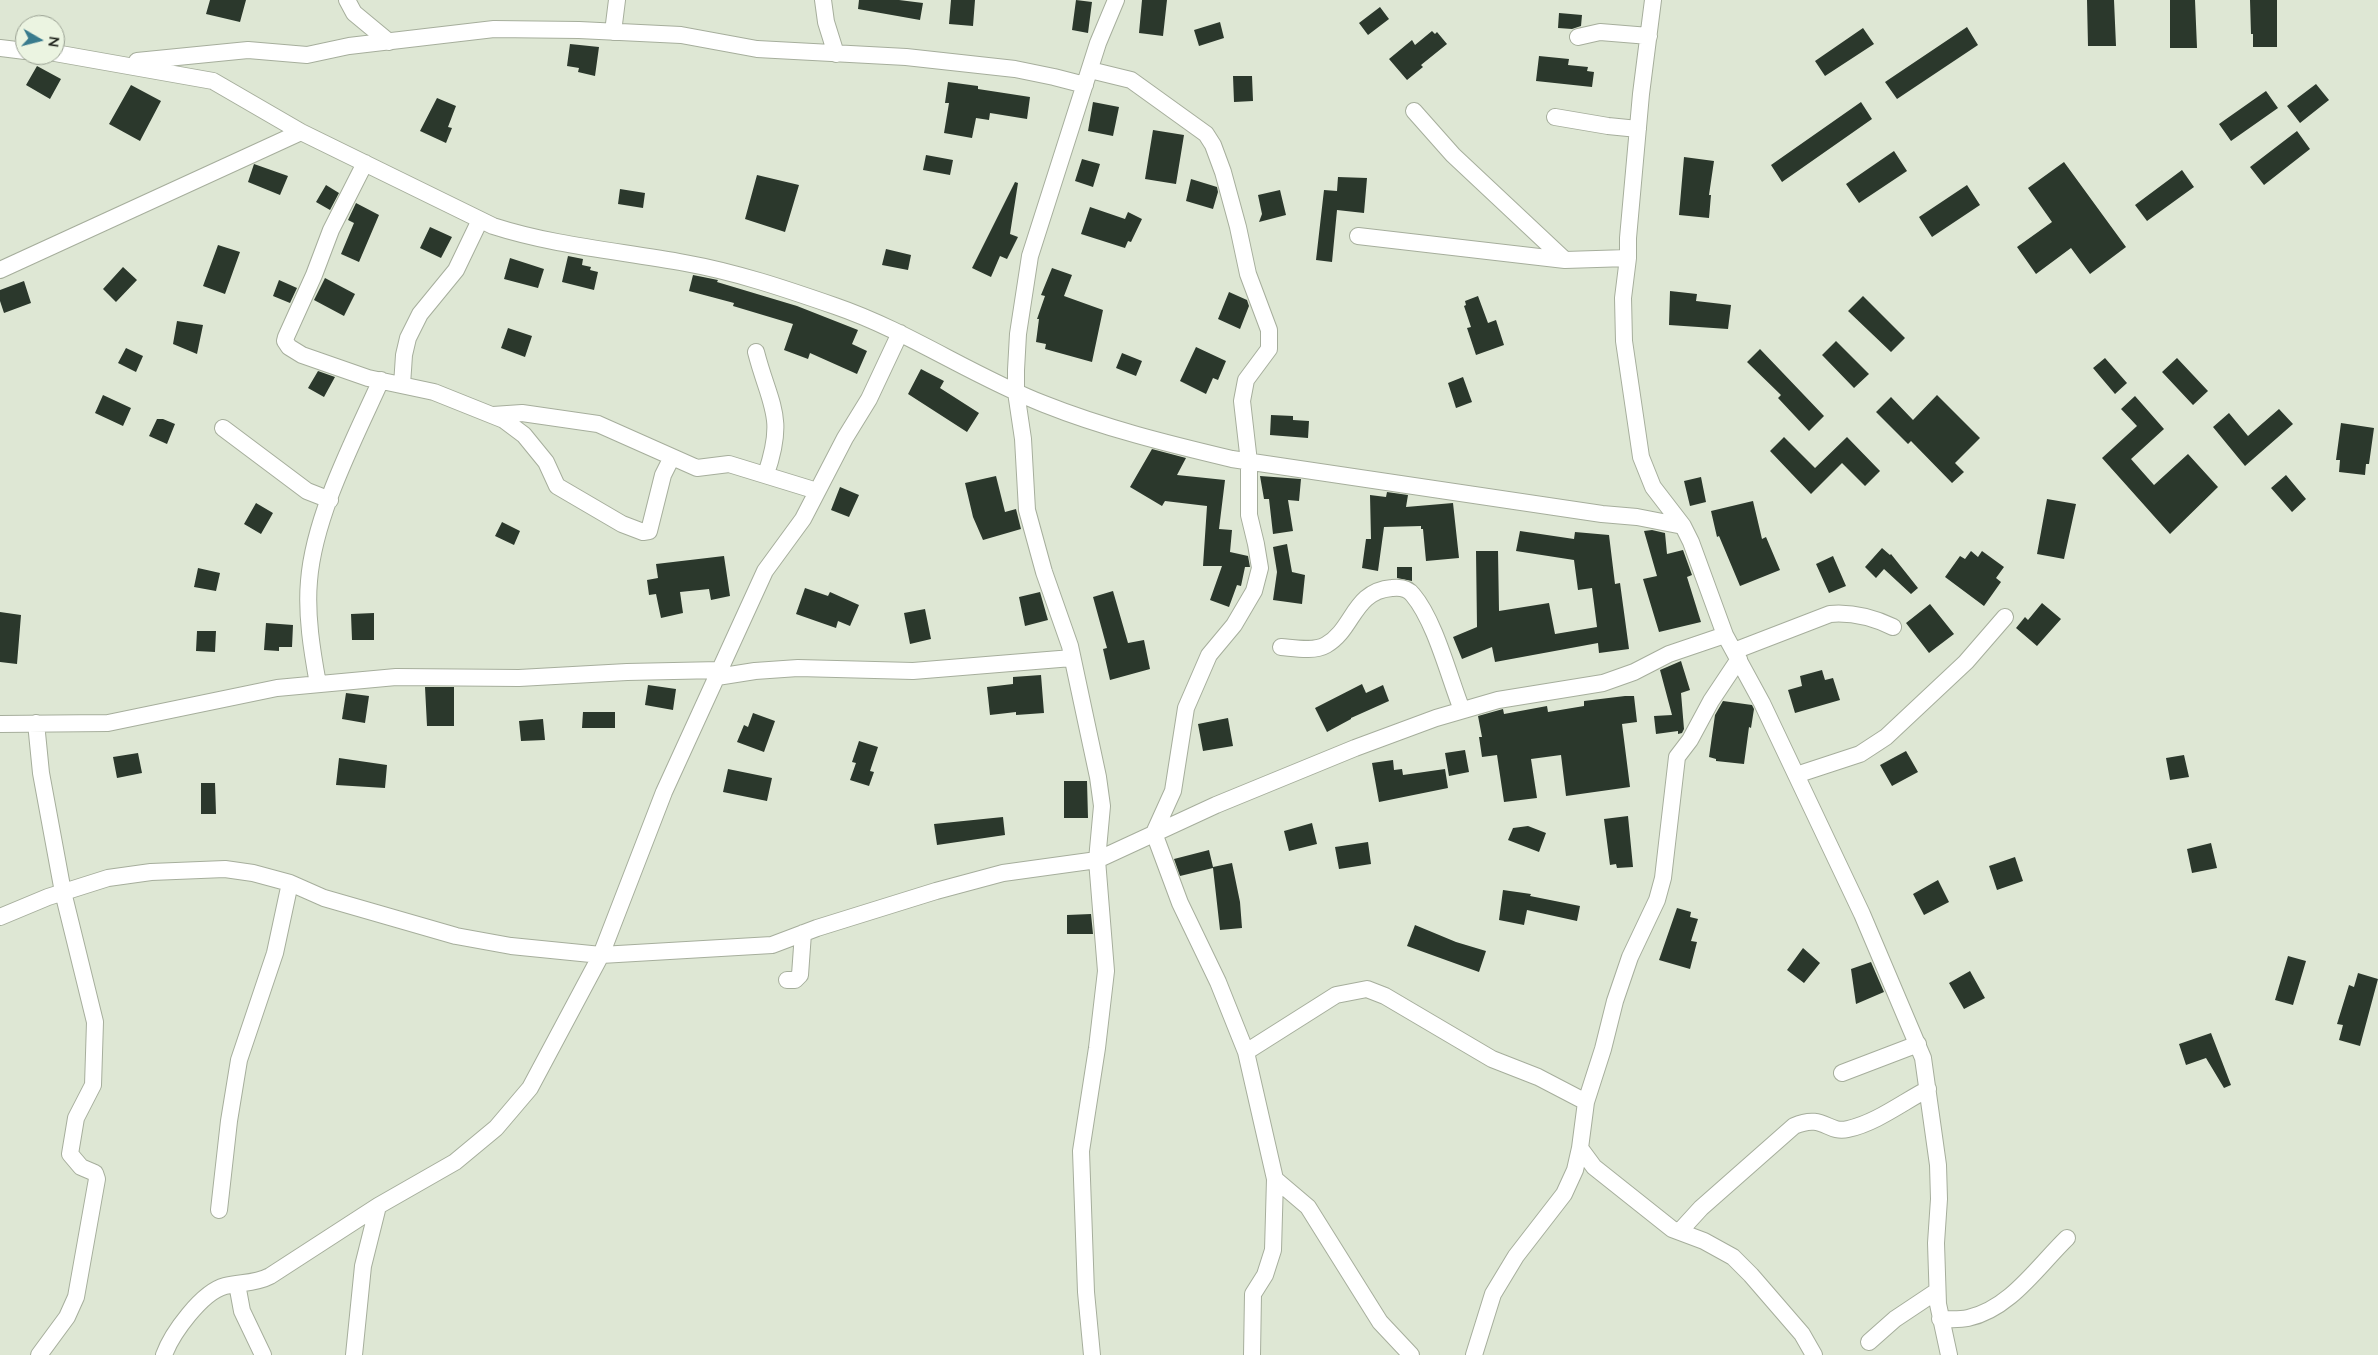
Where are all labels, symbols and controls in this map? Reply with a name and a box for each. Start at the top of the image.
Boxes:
north arrow [15,15,65,65]
text: N [45,35,64,49]

